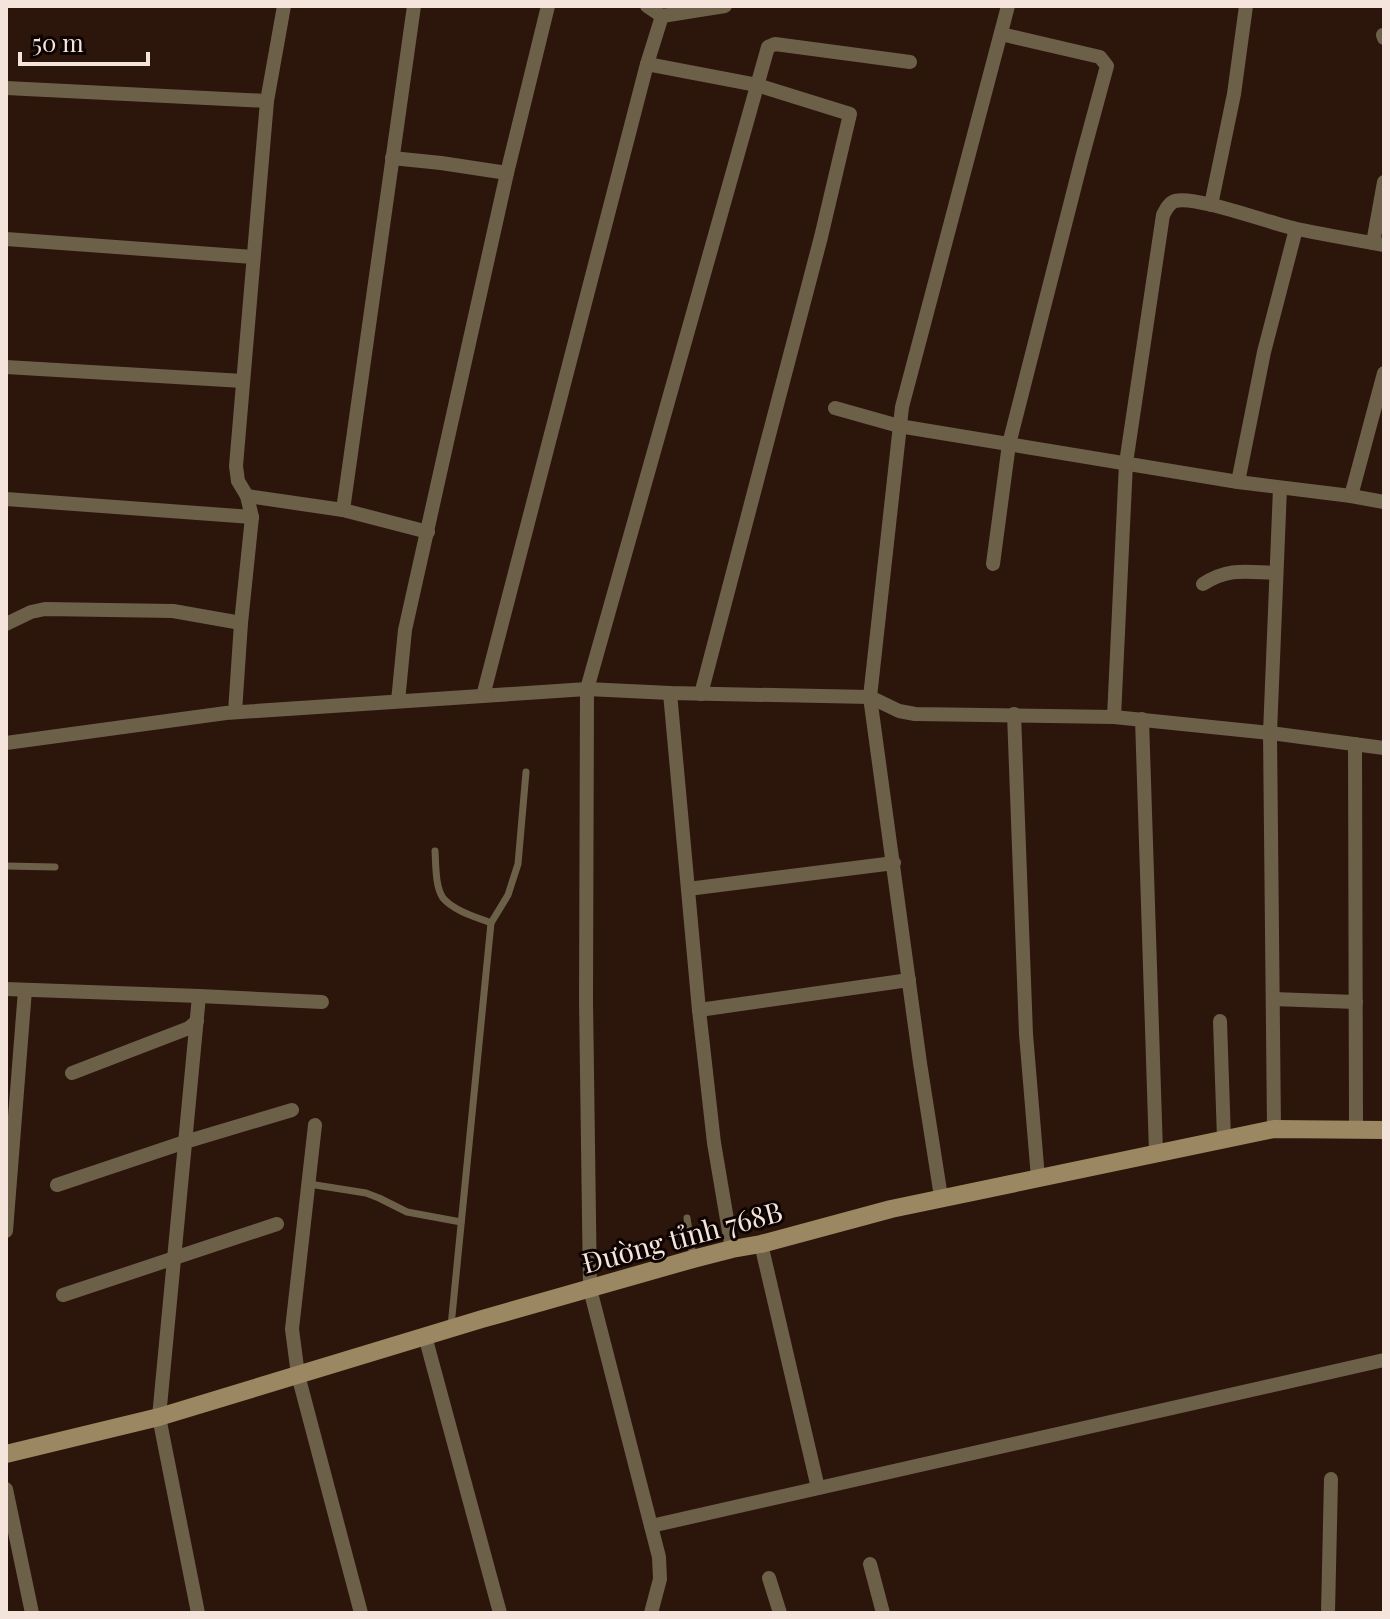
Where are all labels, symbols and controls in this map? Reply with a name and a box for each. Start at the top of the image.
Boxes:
scale bar [20,16,148,66]
text: 50 m [32,26,84,58]
street label: Đường tỉnh 768B [578,1191,786,1281]

